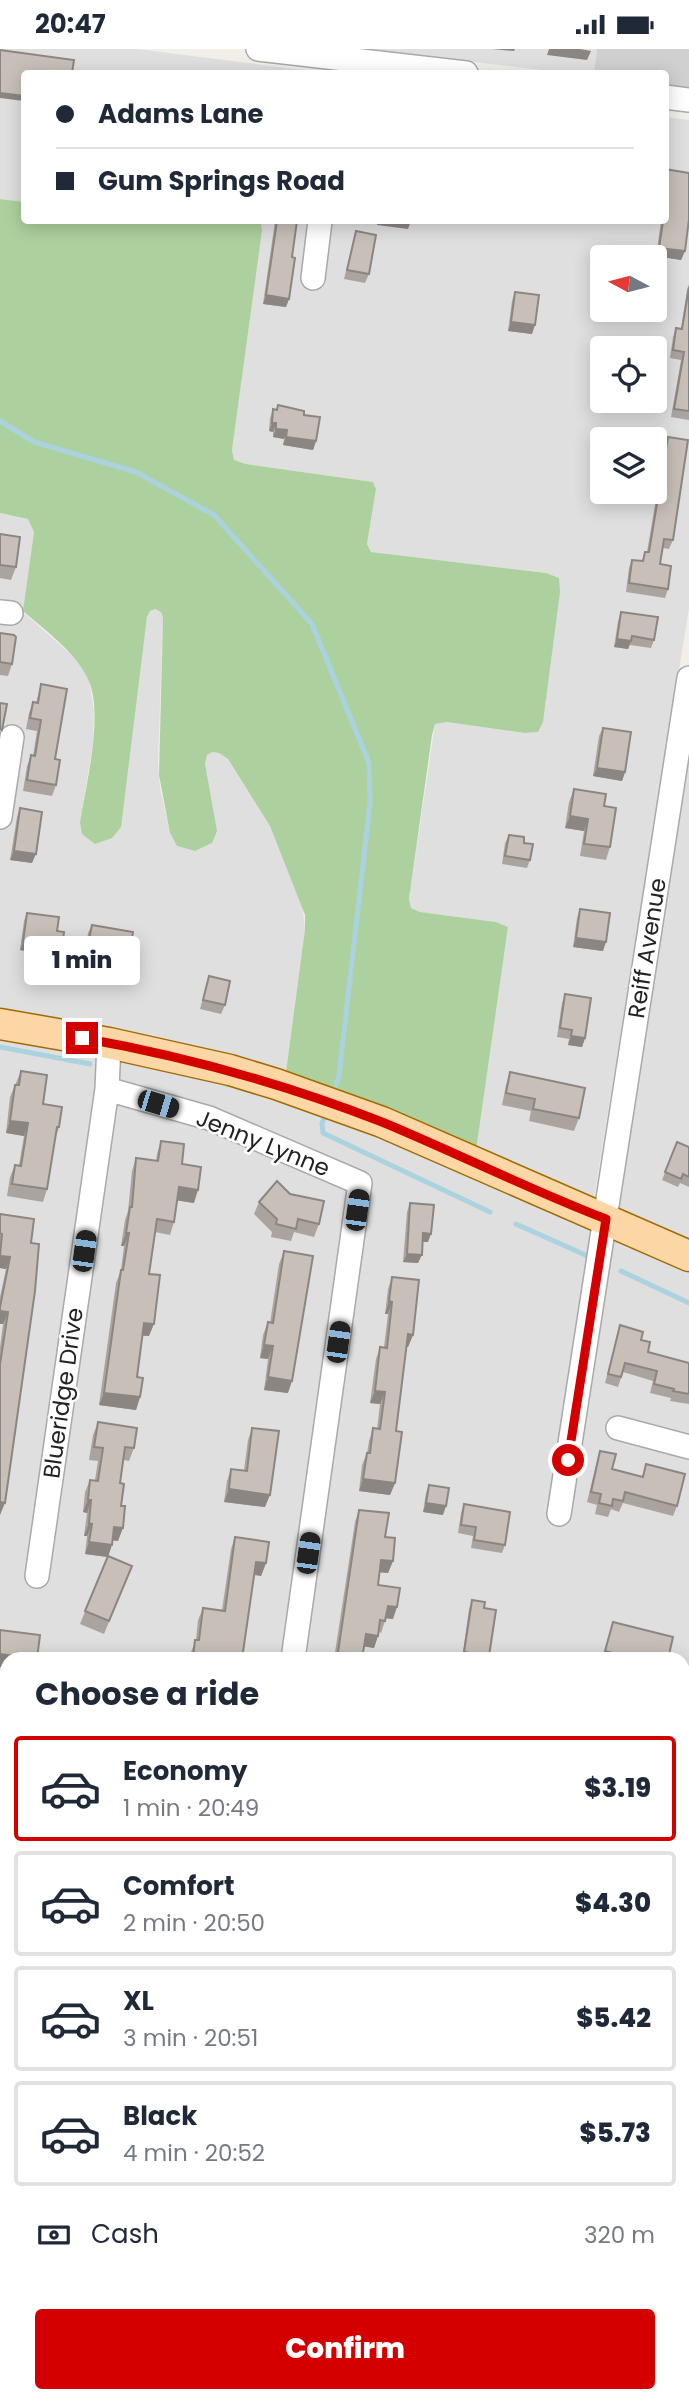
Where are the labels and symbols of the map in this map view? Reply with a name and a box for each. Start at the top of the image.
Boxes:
north arrow [590,245,667,322]
street label: Reiff Avenue [620,876,674,1020]
callout: 1 min [24,937,140,985]
route end [66,1022,98,1054]
car [135,1088,182,1120]
street label: Jenny Lynne [191,1102,335,1184]
car [344,1188,371,1232]
car [71,1229,98,1273]
street label: Blueridge Drive [35,1306,91,1480]
car [325,1320,352,1364]
route start [552,1444,584,1476]
car [295,1531,322,1575]

